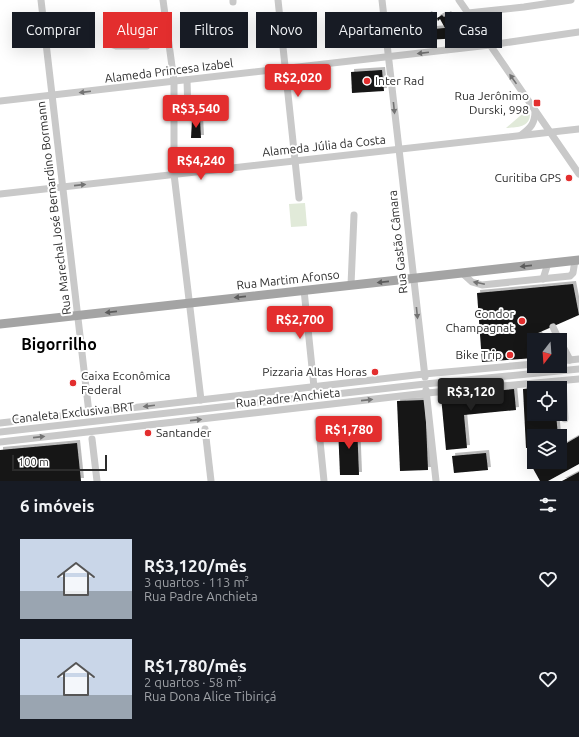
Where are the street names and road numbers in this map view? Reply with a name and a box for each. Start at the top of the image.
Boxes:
street label: Alameda Princesa Izabel [104,56,234,85]
street label: Rua Marechal José Bernardino Bormann [34,100,73,316]
street label: Alameda Júlia da Costa [262,133,386,158]
street label: Rua Gastão Câmara [386,190,409,294]
street label: Rua Martim Afonso [236,268,340,291]
street label: Rua Padre Anchieta [235,386,341,409]
street label: Canaleta Exclusiva BRT [11,400,135,425]

